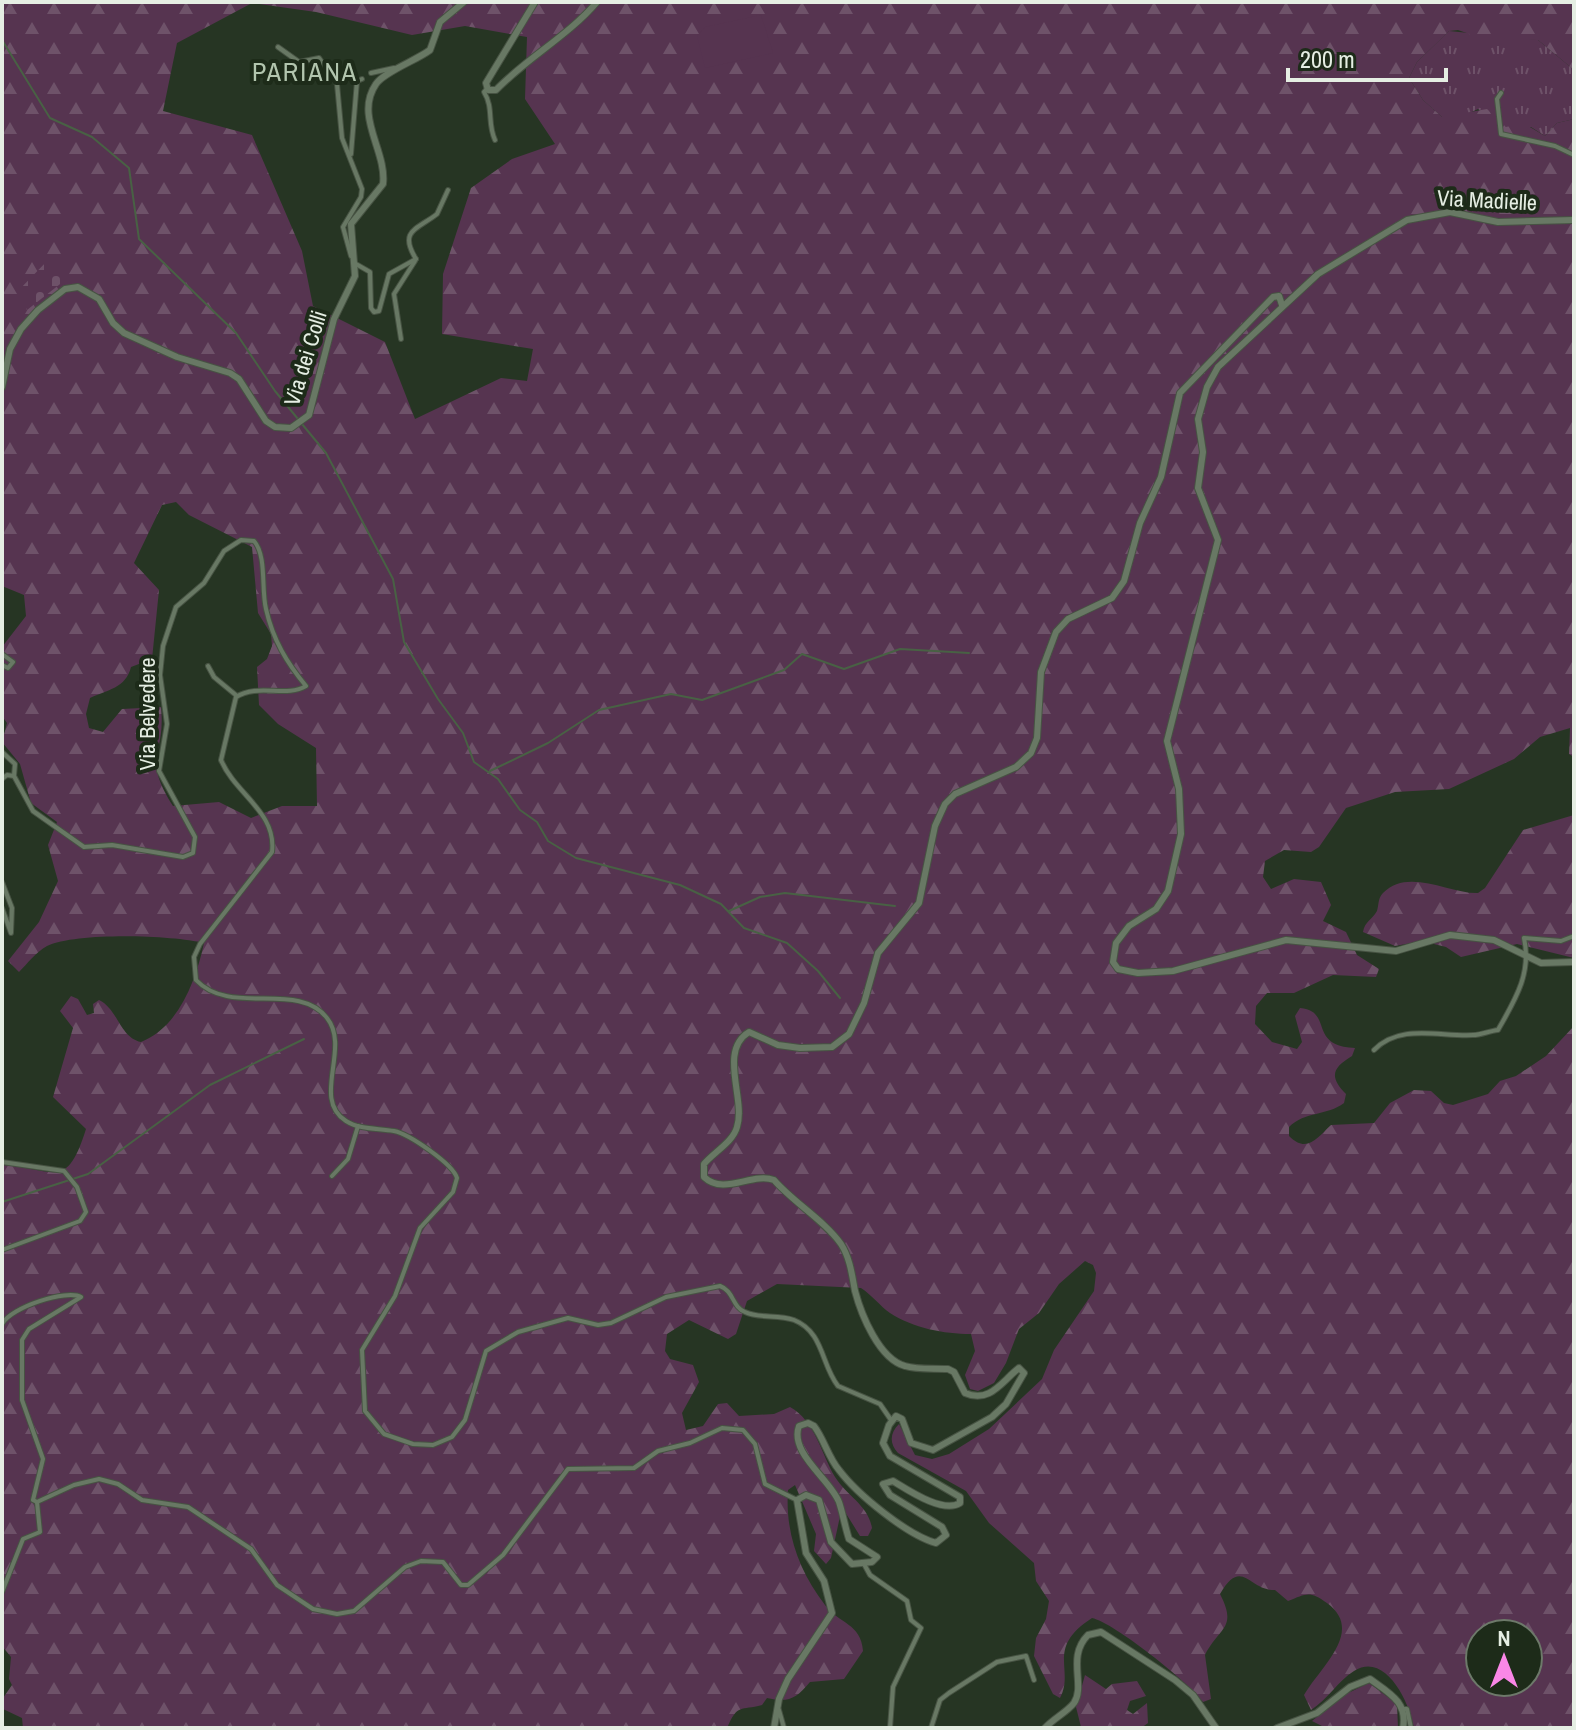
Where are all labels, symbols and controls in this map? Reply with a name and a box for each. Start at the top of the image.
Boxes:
scale bar [1288,32,1446,82]
text: 200 m [1300,43,1355,75]
district label: PARIANA [252,54,358,89]
street label: Via Madielle [1436,182,1538,218]
street label: Via dei Colli [276,307,334,409]
street label: Via Belvedere [132,657,162,771]
north arrow [1464,1618,1544,1698]
text: N [1497,1623,1511,1653]

